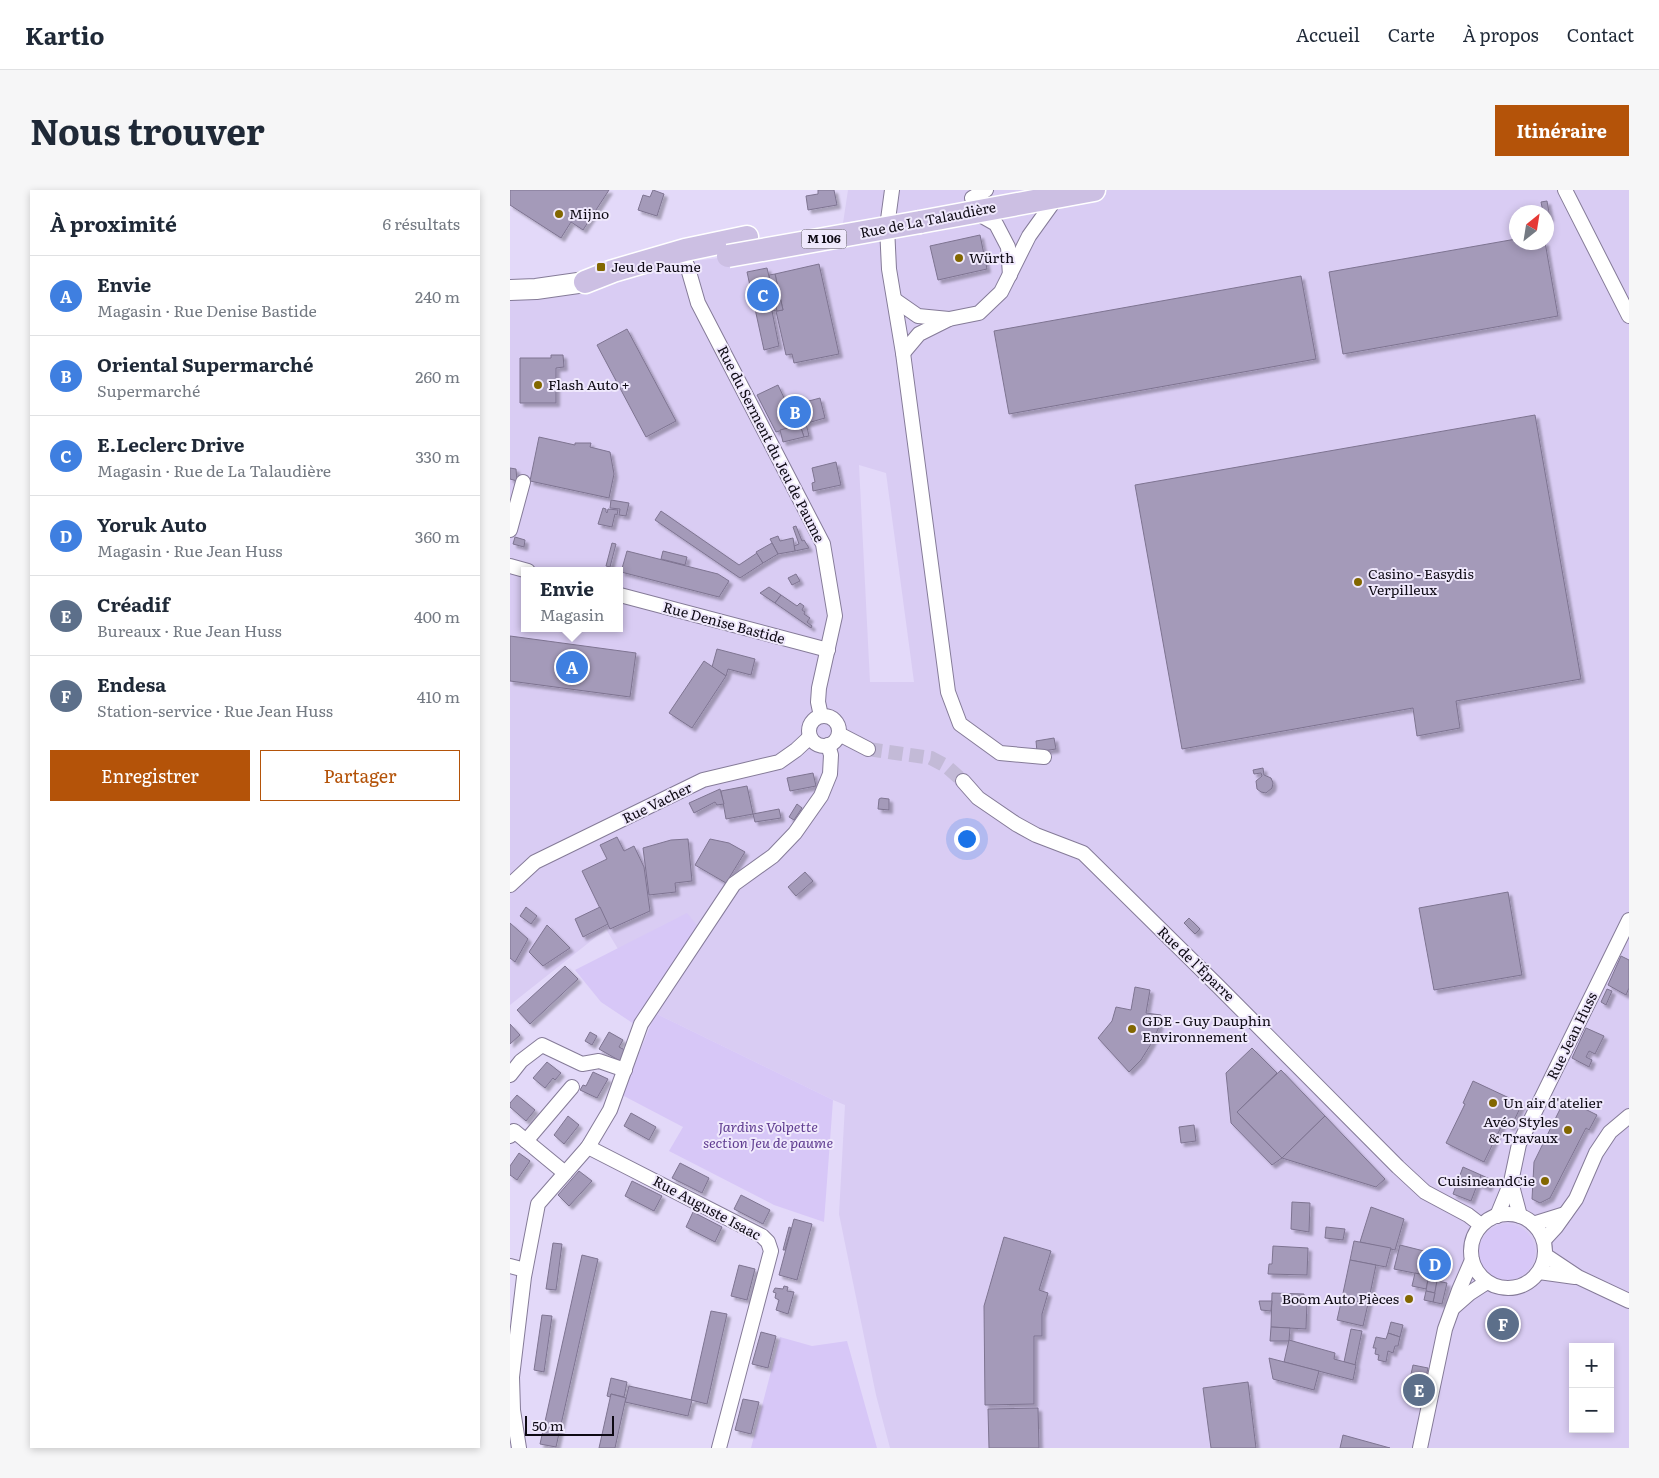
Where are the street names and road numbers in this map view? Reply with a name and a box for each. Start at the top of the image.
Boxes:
street label: Rue de La Talaudière [858,196,997,242]
road number: M 106 [802,230,846,249]
street label: Rue du Serment du Jeu de Paume [713,342,830,545]
street label: Rue Denise Bastide [661,596,787,648]
street label: Rue Vacher [618,776,695,828]
street label: Rue de l'Éparre [1154,921,1240,1005]
street label: Rue Jean Huss [1541,988,1601,1083]
street label: Rue Auguste Isaac [650,1170,765,1244]

